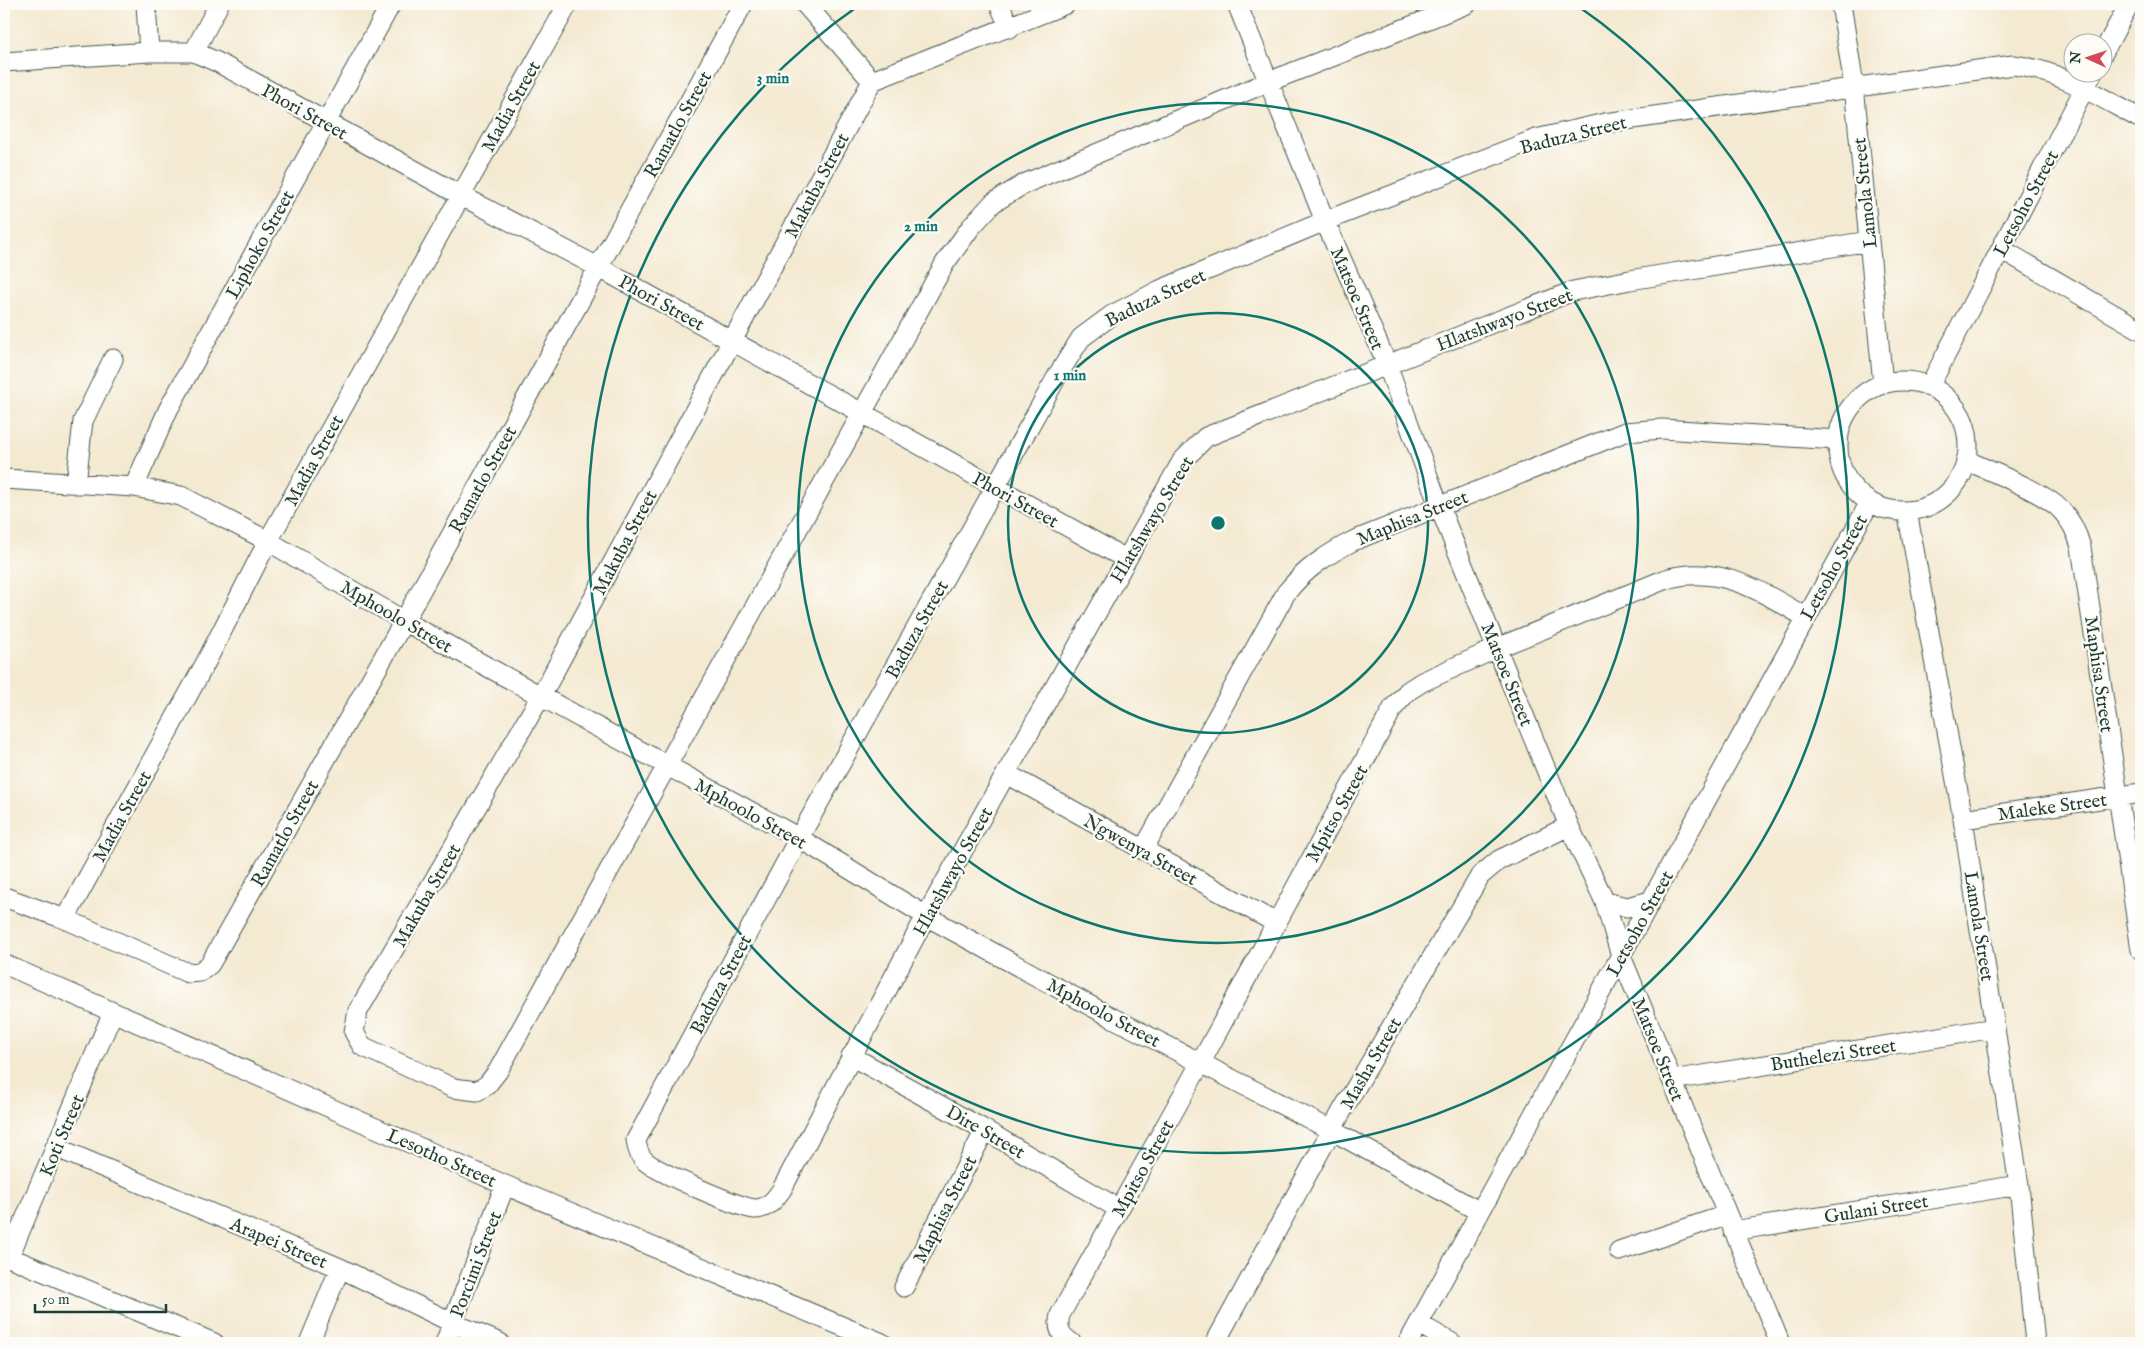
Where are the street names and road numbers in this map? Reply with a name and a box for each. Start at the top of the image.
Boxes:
street label: Madia Street [477,57,547,157]
street label: Ramatlo Street [639,67,718,183]
street label: Phori Street [257,79,352,146]
street label: Baduza Street [1518,111,1630,161]
street label: Makuba Street [780,129,856,243]
street label: Lamola Street [1848,136,1884,249]
street label: Letsoho Street [1989,146,2065,261]
street label: Liphoko Street [221,186,301,303]
street label: Matsoe Street [1324,244,1389,354]
street label: Baduza Street [1102,264,1211,334]
street label: Phori Street [614,270,709,337]
street label: Hlatshwayo Street [1433,284,1577,358]
street label: Madia Street [280,411,350,511]
street label: Ramatlo Street [444,422,523,538]
street label: Hlatshwayo Street [1105,452,1200,588]
street label: Phori Street [968,467,1063,534]
street label: Makuba Street [588,486,664,600]
street label: Maphisa Street [1354,486,1472,552]
street label: Letsoho Street [1796,510,1874,625]
street label: Mphoolo Street [336,576,457,660]
street label: Baduza Street [881,576,955,684]
street label: Maphisa Street [2078,614,2118,735]
street label: Matsoe Street [1474,619,1538,730]
street label: Mpitso Street [1301,761,1375,867]
street label: Madia Street [88,767,158,867]
street label: Mphoolo Street [689,774,811,856]
street label: Ramatlo Street [246,776,325,892]
street label: Maleke Street [1996,788,2109,828]
street label: Hlatshwayo Street [908,803,999,941]
street label: Ngwenya Street [1079,810,1202,892]
street label: Makuba Street [388,839,467,952]
street label: Letsoho Street [1602,866,1680,981]
street label: Lamola Street [1957,869,1999,984]
street label: Baduza Street [686,931,758,1039]
street label: Mphoolo Street [1042,974,1164,1054]
street label: Matsoe Street [1625,994,1689,1105]
street label: Masha Street [1336,1013,1408,1114]
street label: Buthelezi Street [1769,1034,1898,1078]
street label: Koti Street [35,1091,91,1180]
street label: Dire Street [941,1100,1029,1165]
street label: Mpitso Street [1107,1116,1181,1222]
street label: Lesotho Street [383,1124,500,1194]
street label: Maphisa Street [908,1152,983,1268]
street label: Gulani Street [1823,1190,1930,1230]
street label: Porcimi Street [446,1208,508,1321]
street label: Arapei Street [225,1212,331,1275]

